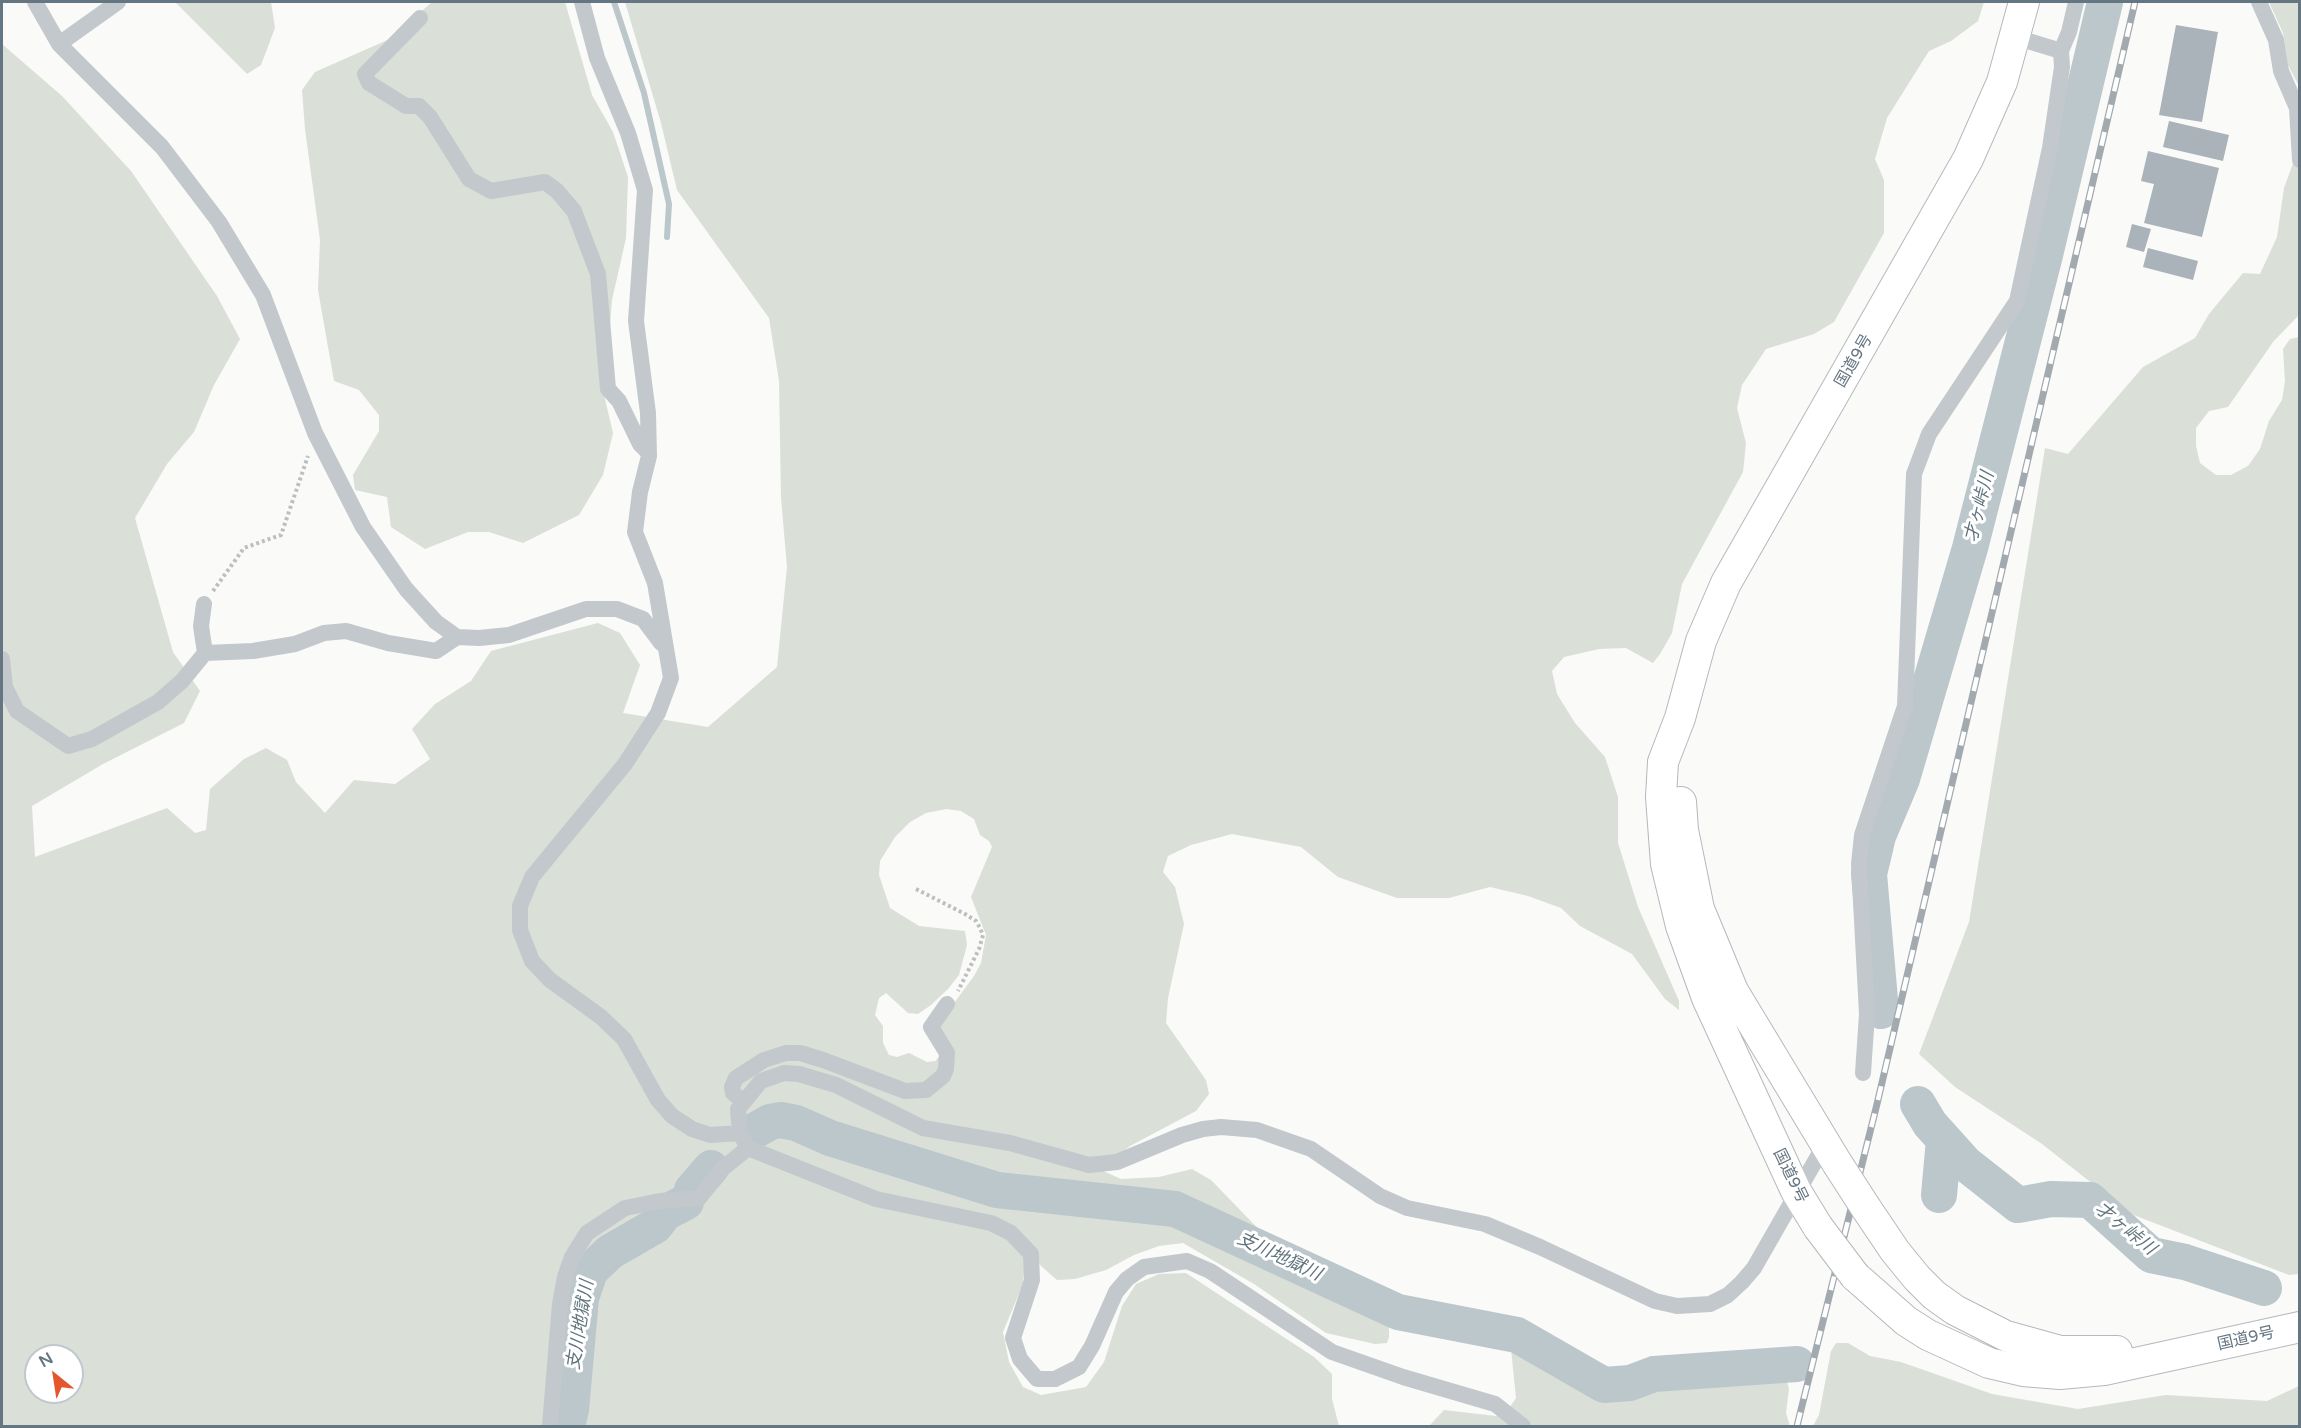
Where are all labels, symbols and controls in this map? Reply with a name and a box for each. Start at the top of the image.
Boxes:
street label: 国道9号 [1831,331,1877,391]
water label: 才ヶ峠川 [1961,469,1999,545]
street label: 国道9号 [1769,1146,1811,1206]
water label: 才ヶ峠川 [2090,1198,2160,1260]
water label: 支川地獄川 [1234,1228,1324,1286]
water label: 支川地獄川 [563,1279,599,1371]
street label: 国道9号 [2216,1323,2276,1355]
north arrow [24,1344,84,1404]
text: N [35,1348,57,1372]

